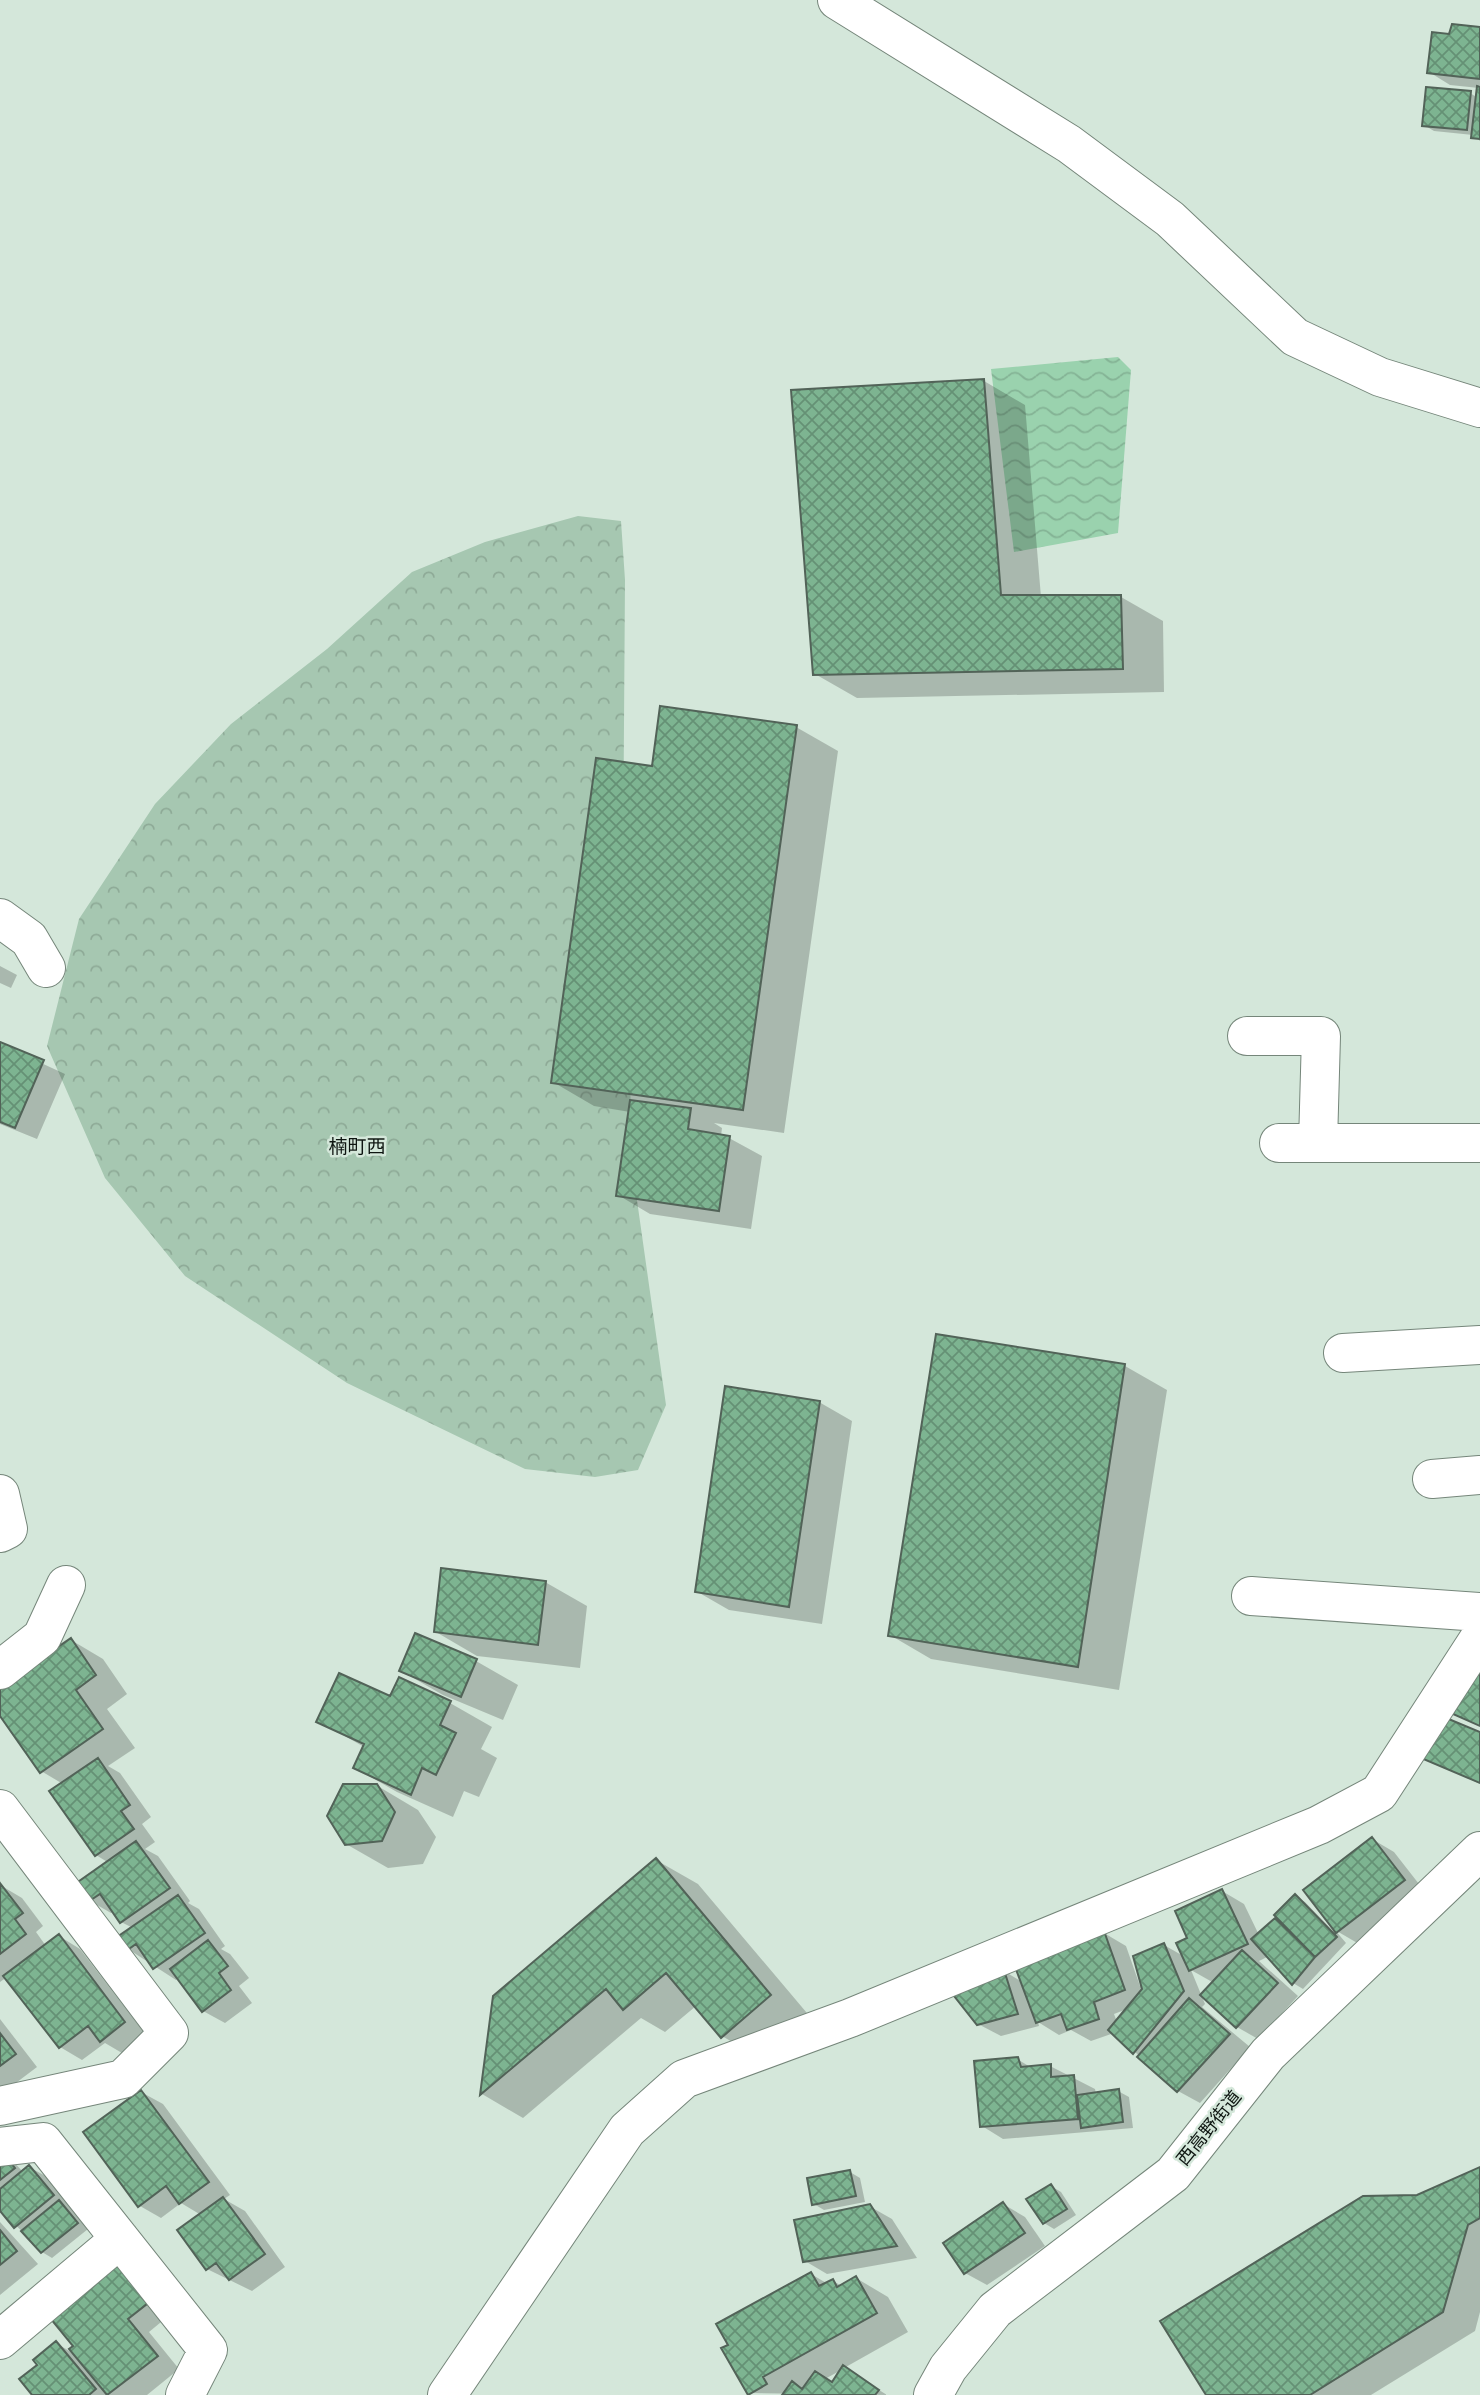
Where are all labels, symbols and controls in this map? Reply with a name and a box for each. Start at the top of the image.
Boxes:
district label: 楠町西 [328,1131,386,1158]
street label: 西高野街道 [1169,2084,1246,2170]

